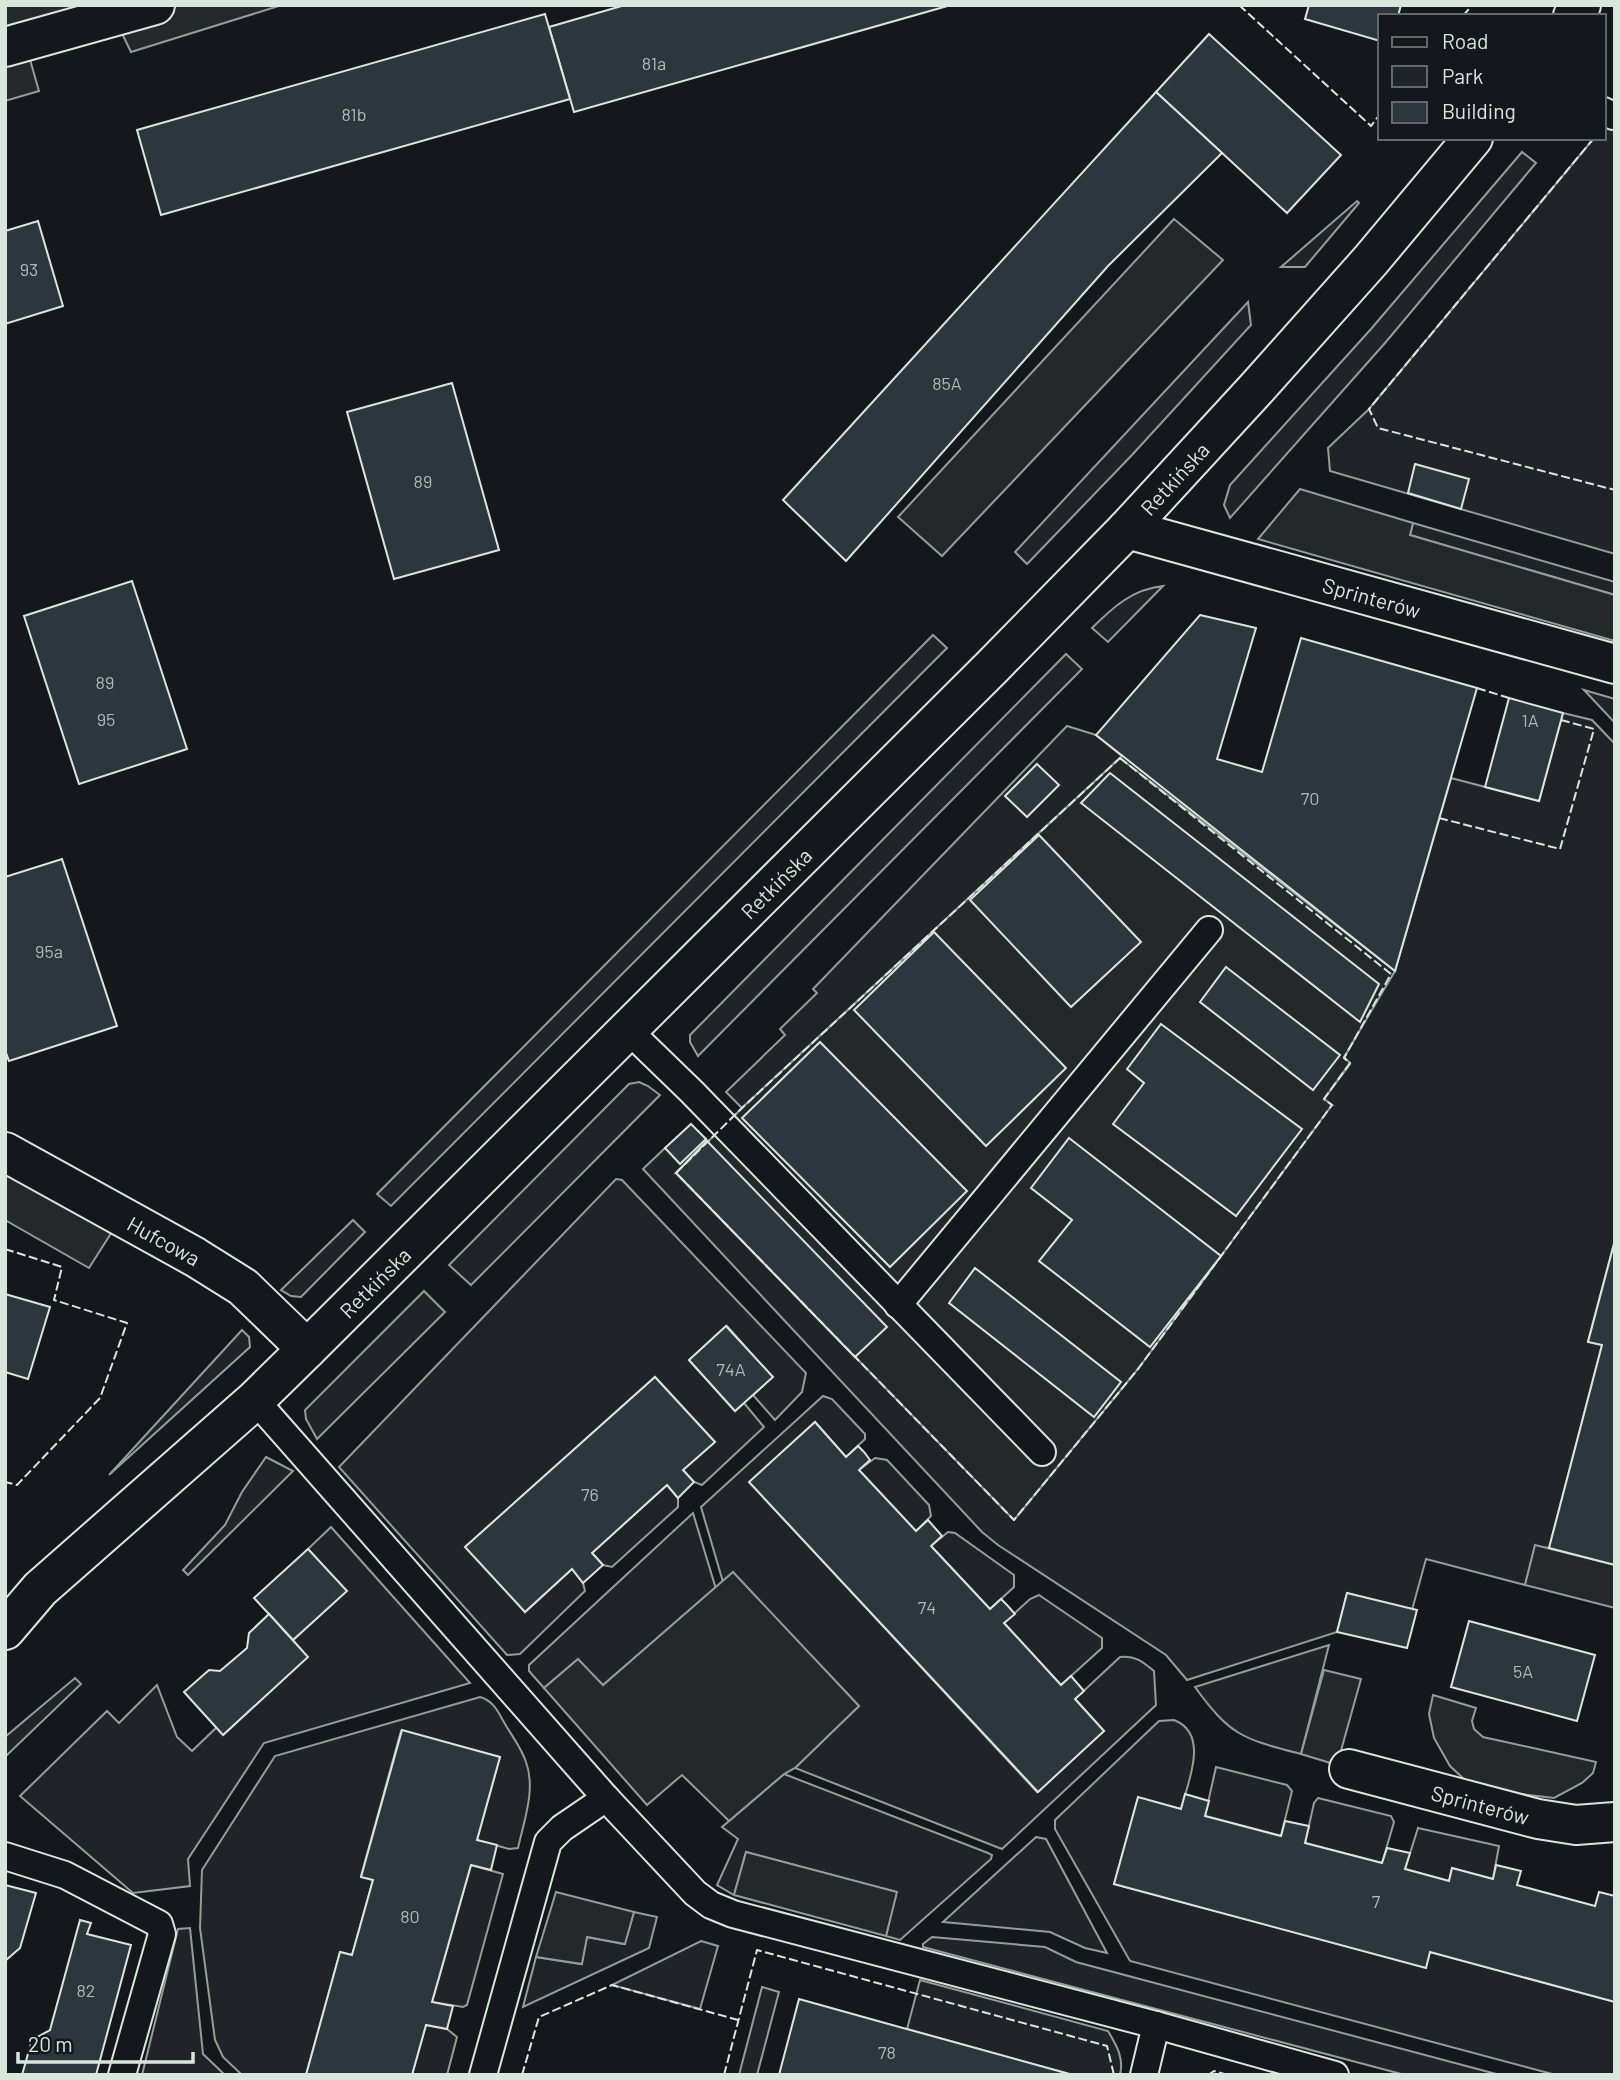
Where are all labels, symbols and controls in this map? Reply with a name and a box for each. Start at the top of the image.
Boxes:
legend [1378,14,1606,140]
text: Road [1442,28,1488,53]
house number: 81a [642,52,666,74]
text: Park [1442,63,1483,88]
text: Building [1442,98,1516,123]
house number: 81b [341,103,367,125]
house number: 93 [20,258,38,280]
house number: 85A [932,372,962,394]
street label: Retkińska [1134,436,1214,520]
house number: 89 [414,470,432,492]
street label: Sprinterów [1320,571,1423,622]
house number: 89 [96,671,114,693]
house number: 95 [97,708,115,730]
house number: 1A [1521,709,1539,731]
house number: 70 [1301,787,1319,809]
street label: Retkińska [735,842,816,923]
house number: 95a [35,940,63,962]
street label: Hufcowa [124,1210,205,1270]
street label: Retkińska [334,1241,415,1323]
house number: 74A [716,1358,746,1380]
house number: 76 [581,1483,599,1505]
house number: 74 [918,1596,936,1618]
house number: 5A [1513,1660,1533,1682]
street label: Sprinterów [1429,1779,1532,1829]
house number: 7 [1372,1890,1381,1912]
house number: 80 [400,1905,420,1927]
house number: 82 [76,1979,96,2001]
scale bar [18,2021,192,2064]
text: 20 m [28,2031,73,2056]
house number: 78 [878,2041,896,2063]

